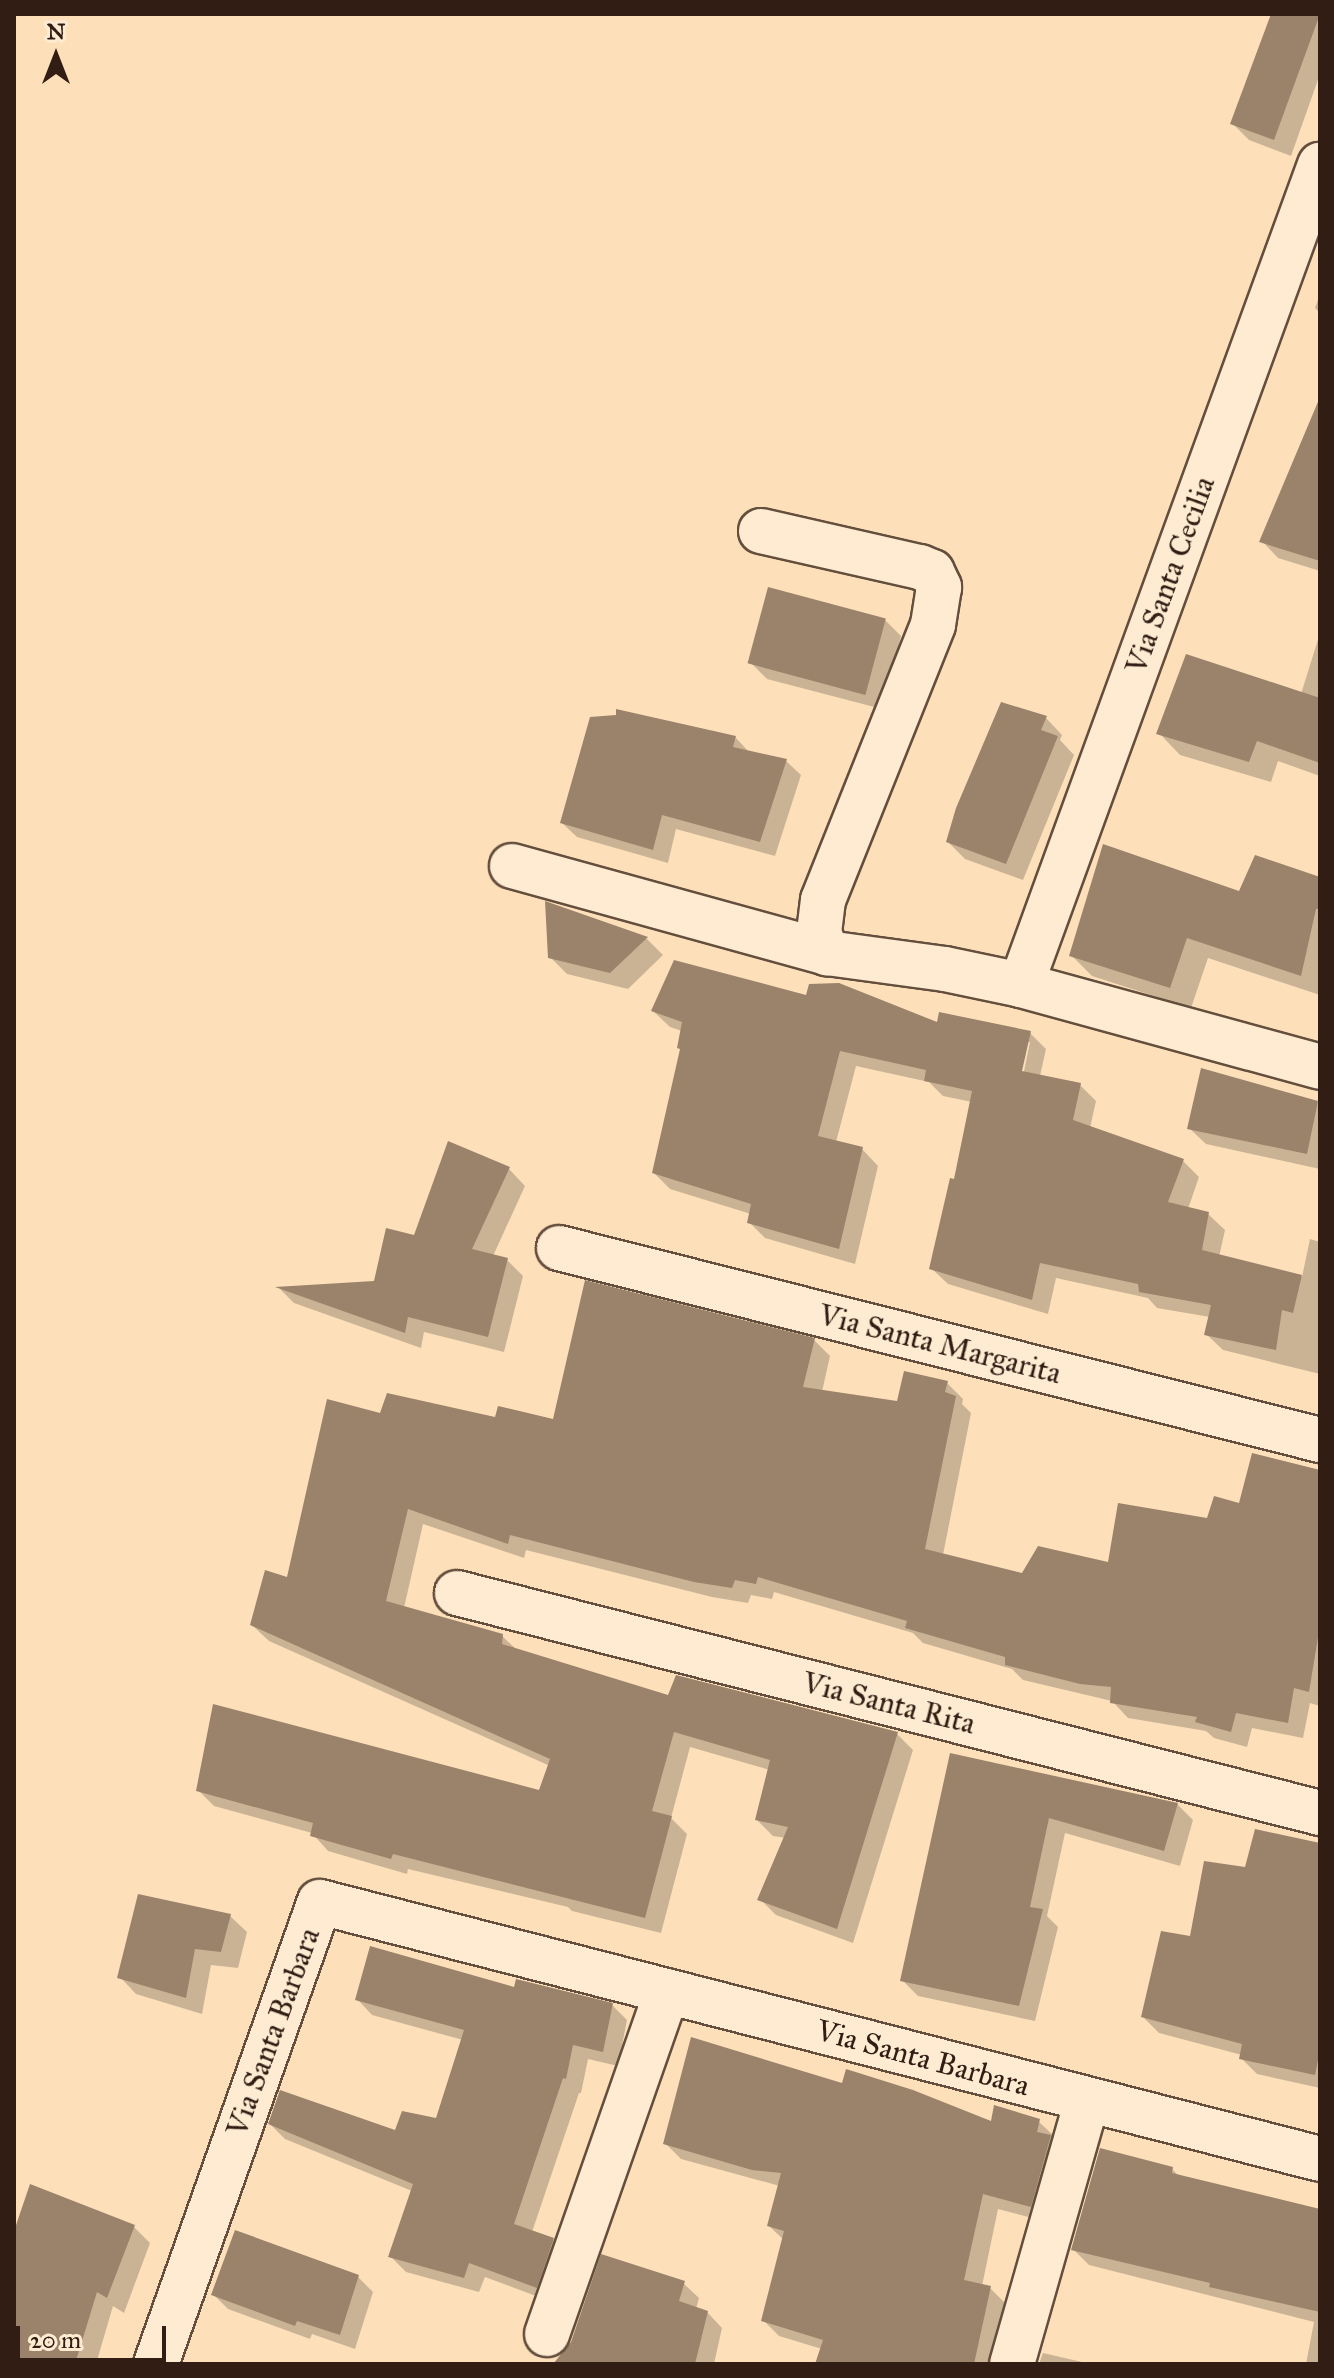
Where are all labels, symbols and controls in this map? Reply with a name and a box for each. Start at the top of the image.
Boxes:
north arrow [16,16,96,96]
text: N [47,18,65,45]
street label: Via Santa Cecilia [1118,472,1222,678]
street label: Via Santa Margarita [815,1297,1065,1391]
street label: Via Santa Rita [799,1664,979,1742]
street label: Via Santa Barbara [219,1923,327,2141]
street label: Via Santa Barbara [813,2012,1033,2104]
scale bar [20,2310,170,2360]
text: 20 m [30,2325,81,2355]

